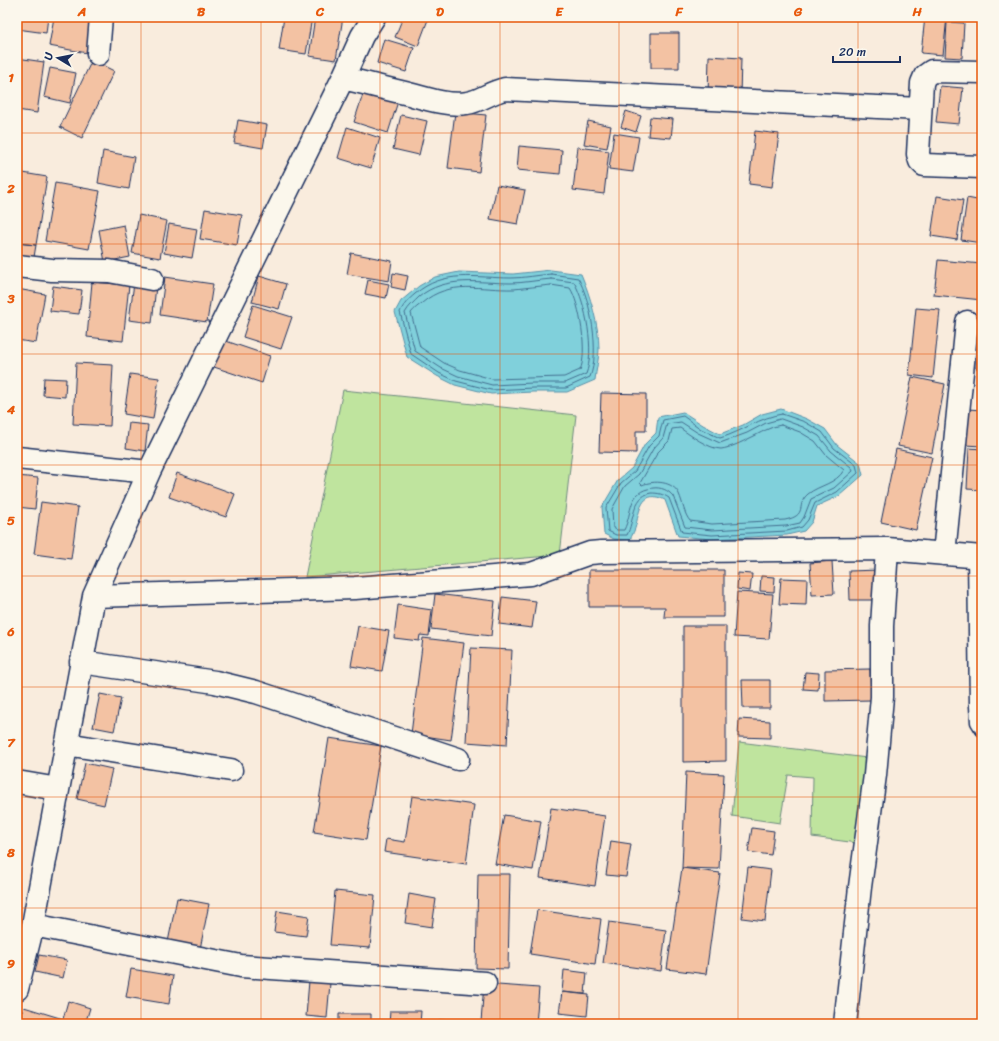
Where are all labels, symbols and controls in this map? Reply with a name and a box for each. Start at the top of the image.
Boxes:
text: A [77,0,86,23]
text: B [197,0,206,23]
text: C [315,0,325,23]
text: D [436,0,444,23]
text: E [555,0,564,23]
text: F [674,0,683,23]
text: G [793,0,803,23]
text: H [911,0,922,23]
north arrow [38,38,78,78]
scale bar [833,38,900,64]
text: 20 m [839,41,866,63]
text: U [39,50,59,62]
text: 1 [8,66,14,89]
text: 2 [6,177,15,200]
text: 3 [6,287,15,310]
text: 4 [6,398,16,421]
text: 5 [7,509,15,532]
text: 6 [6,620,15,643]
text: 7 [7,731,16,754]
text: 8 [6,841,15,864]
text: 9 [7,952,15,975]

